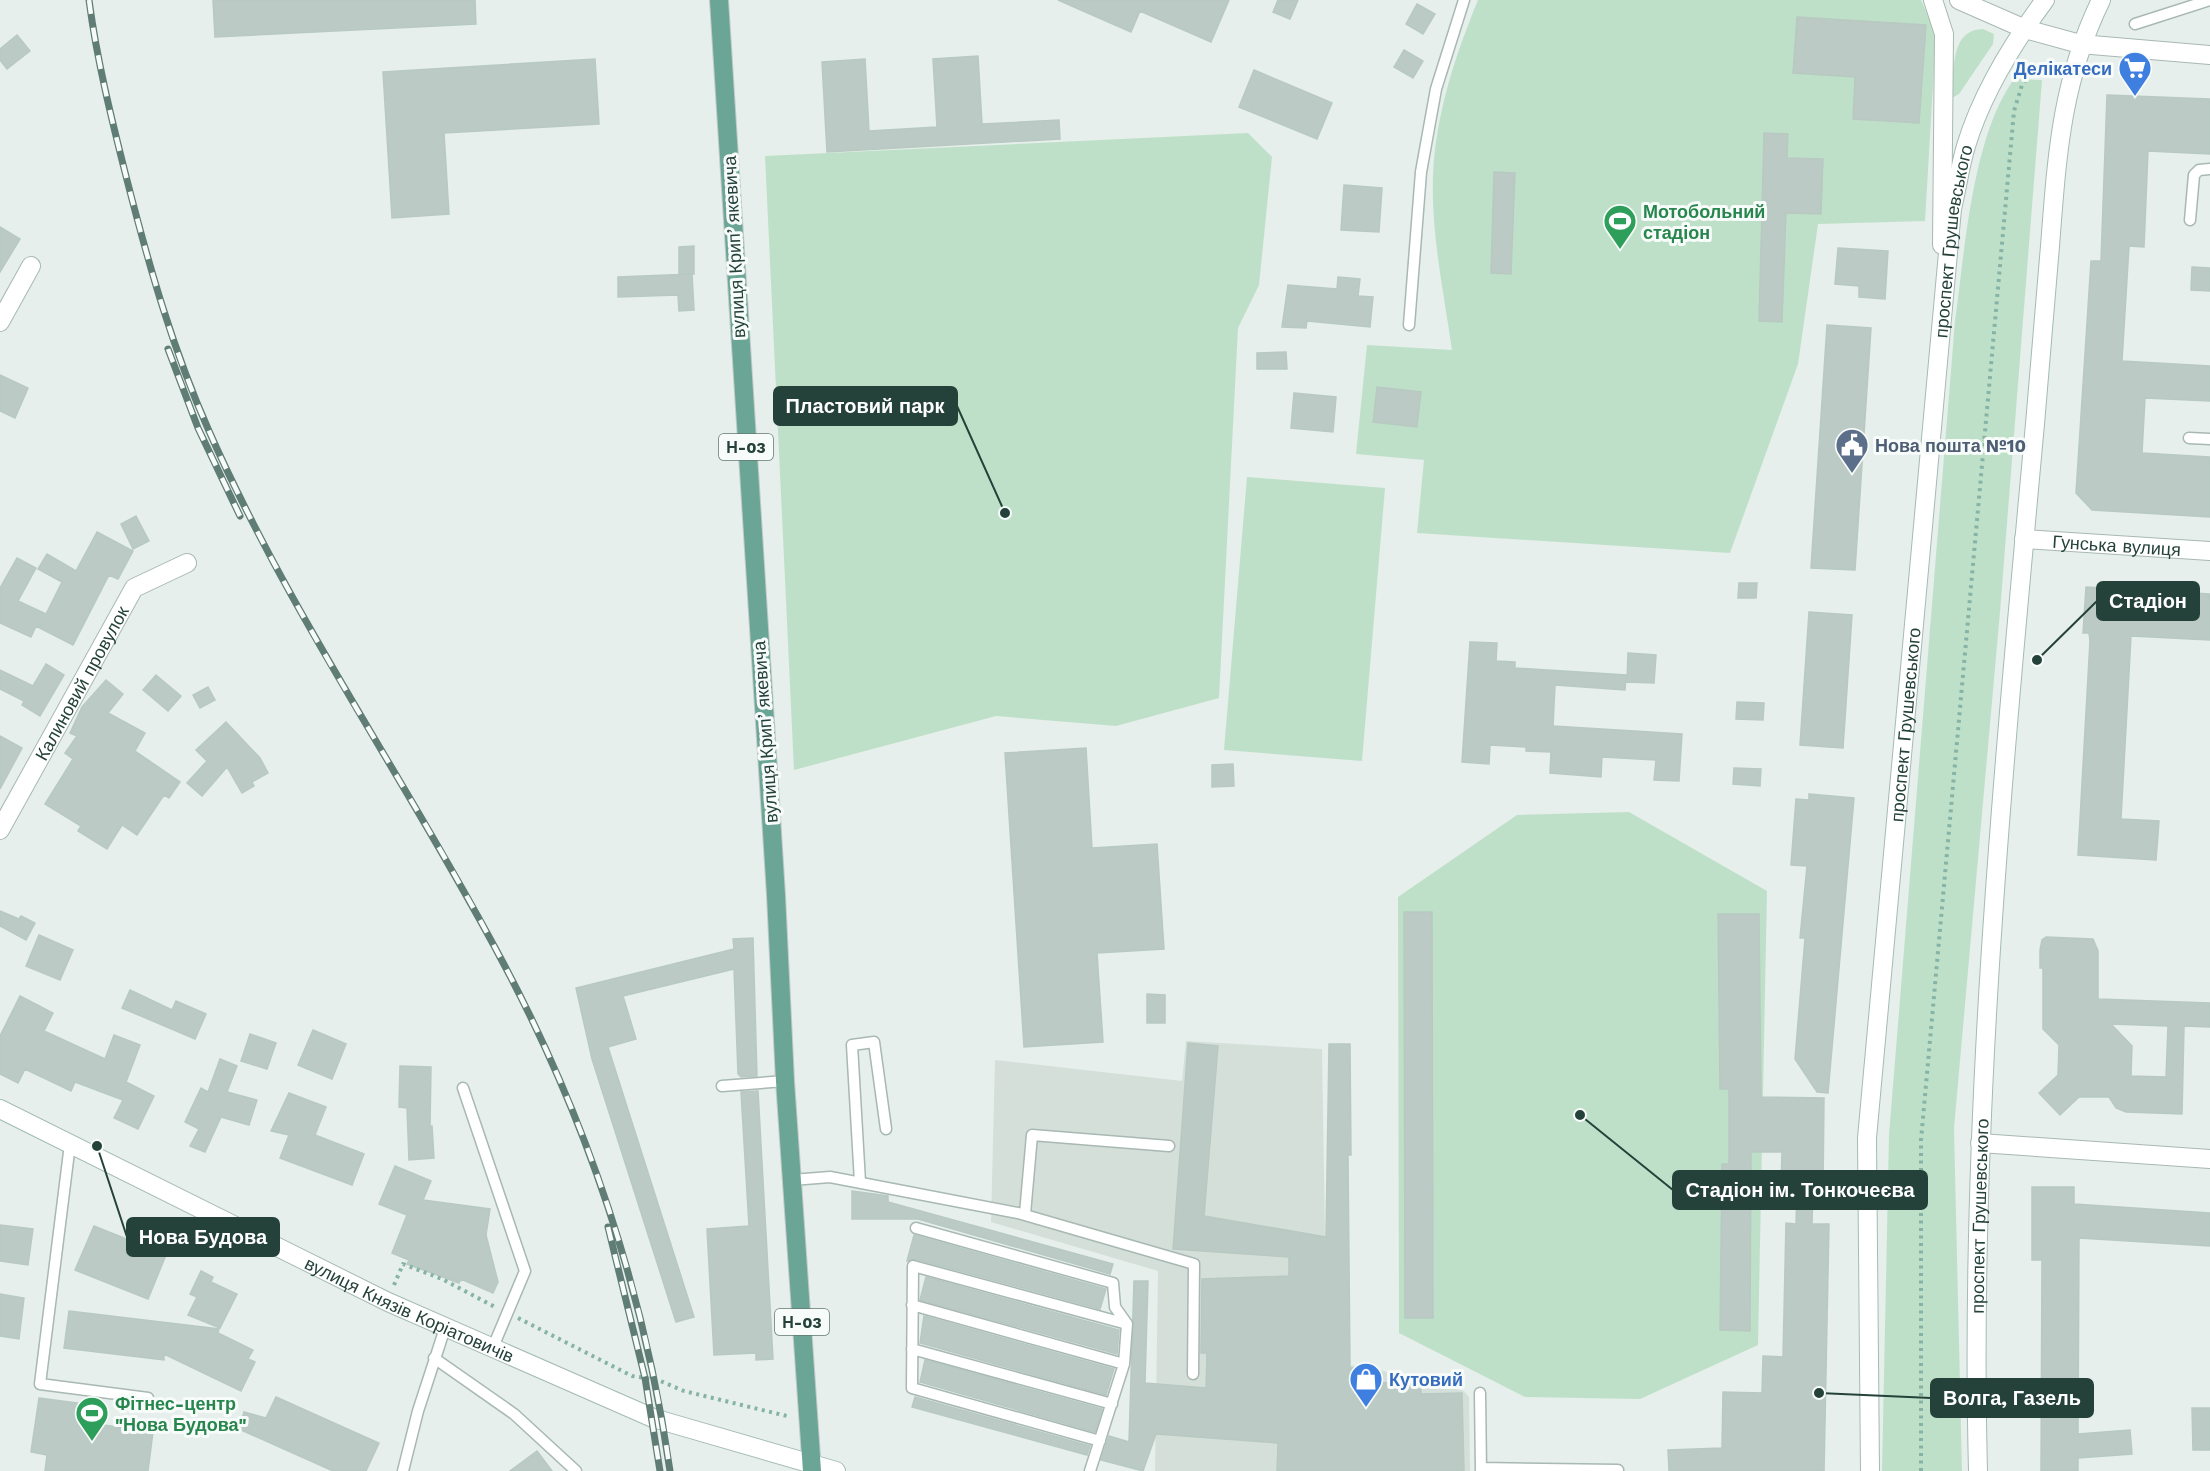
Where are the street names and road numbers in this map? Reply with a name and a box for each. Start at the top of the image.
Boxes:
street label: проспект Грушевського [1930,142,1976,339]
street label: вулиця Крипʼякевича [719,154,749,339]
road number: Н-03 [719,434,773,460]
street label: Гунська вулиця [2052,530,2182,560]
street label: Калиновий провулок [30,602,133,764]
street label: проспект Грушевського [1885,627,1924,823]
street label: вулиця Крипʼякевича [748,639,782,824]
street label: проспект Грушевського [1966,1118,1992,1314]
street label: вулиця Князів Коріатовичів [302,1252,517,1366]
road number: Н-03 [775,1309,829,1335]

